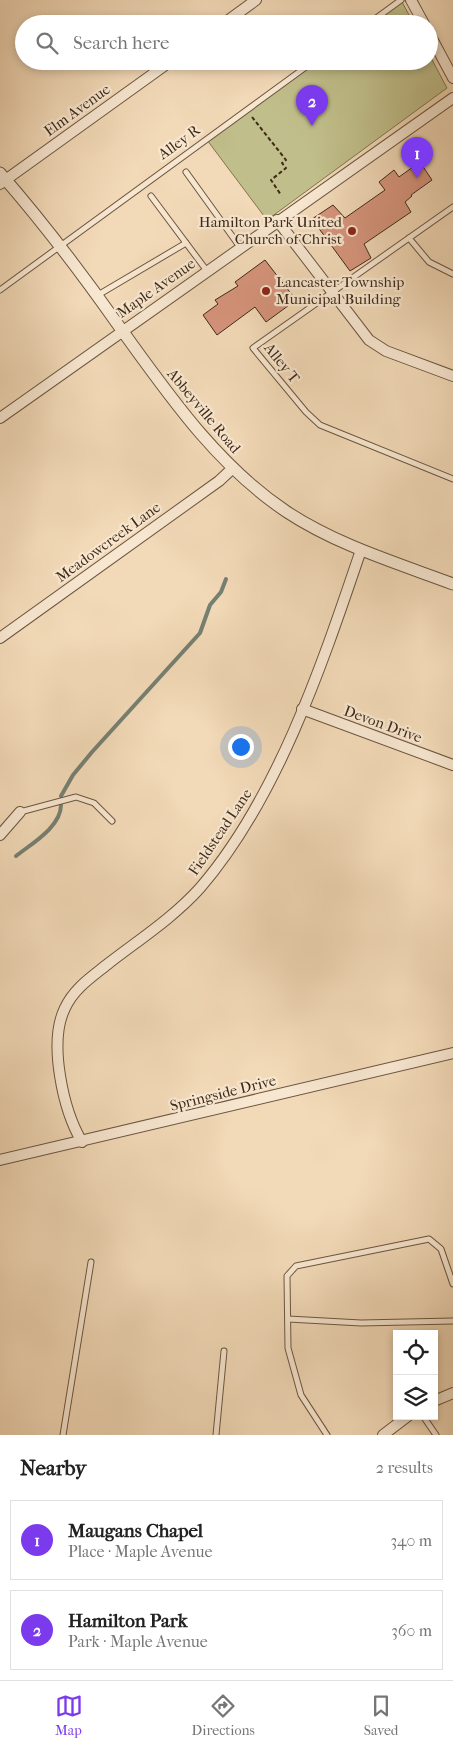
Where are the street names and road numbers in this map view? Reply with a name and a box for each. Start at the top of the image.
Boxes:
street label: Elm Avenue [40,80,114,140]
street label: Alley R [154,120,204,164]
street label: Maple Avenue [113,254,199,322]
street label: Alley T [260,339,304,387]
street label: Abbeyville Road [163,364,245,458]
street label: Meadowcreek Lane [52,498,164,586]
street label: Devon Drive [341,702,425,747]
street label: Fieldstead Lane [184,785,256,879]
street label: Springside Drive [168,1071,278,1115]

